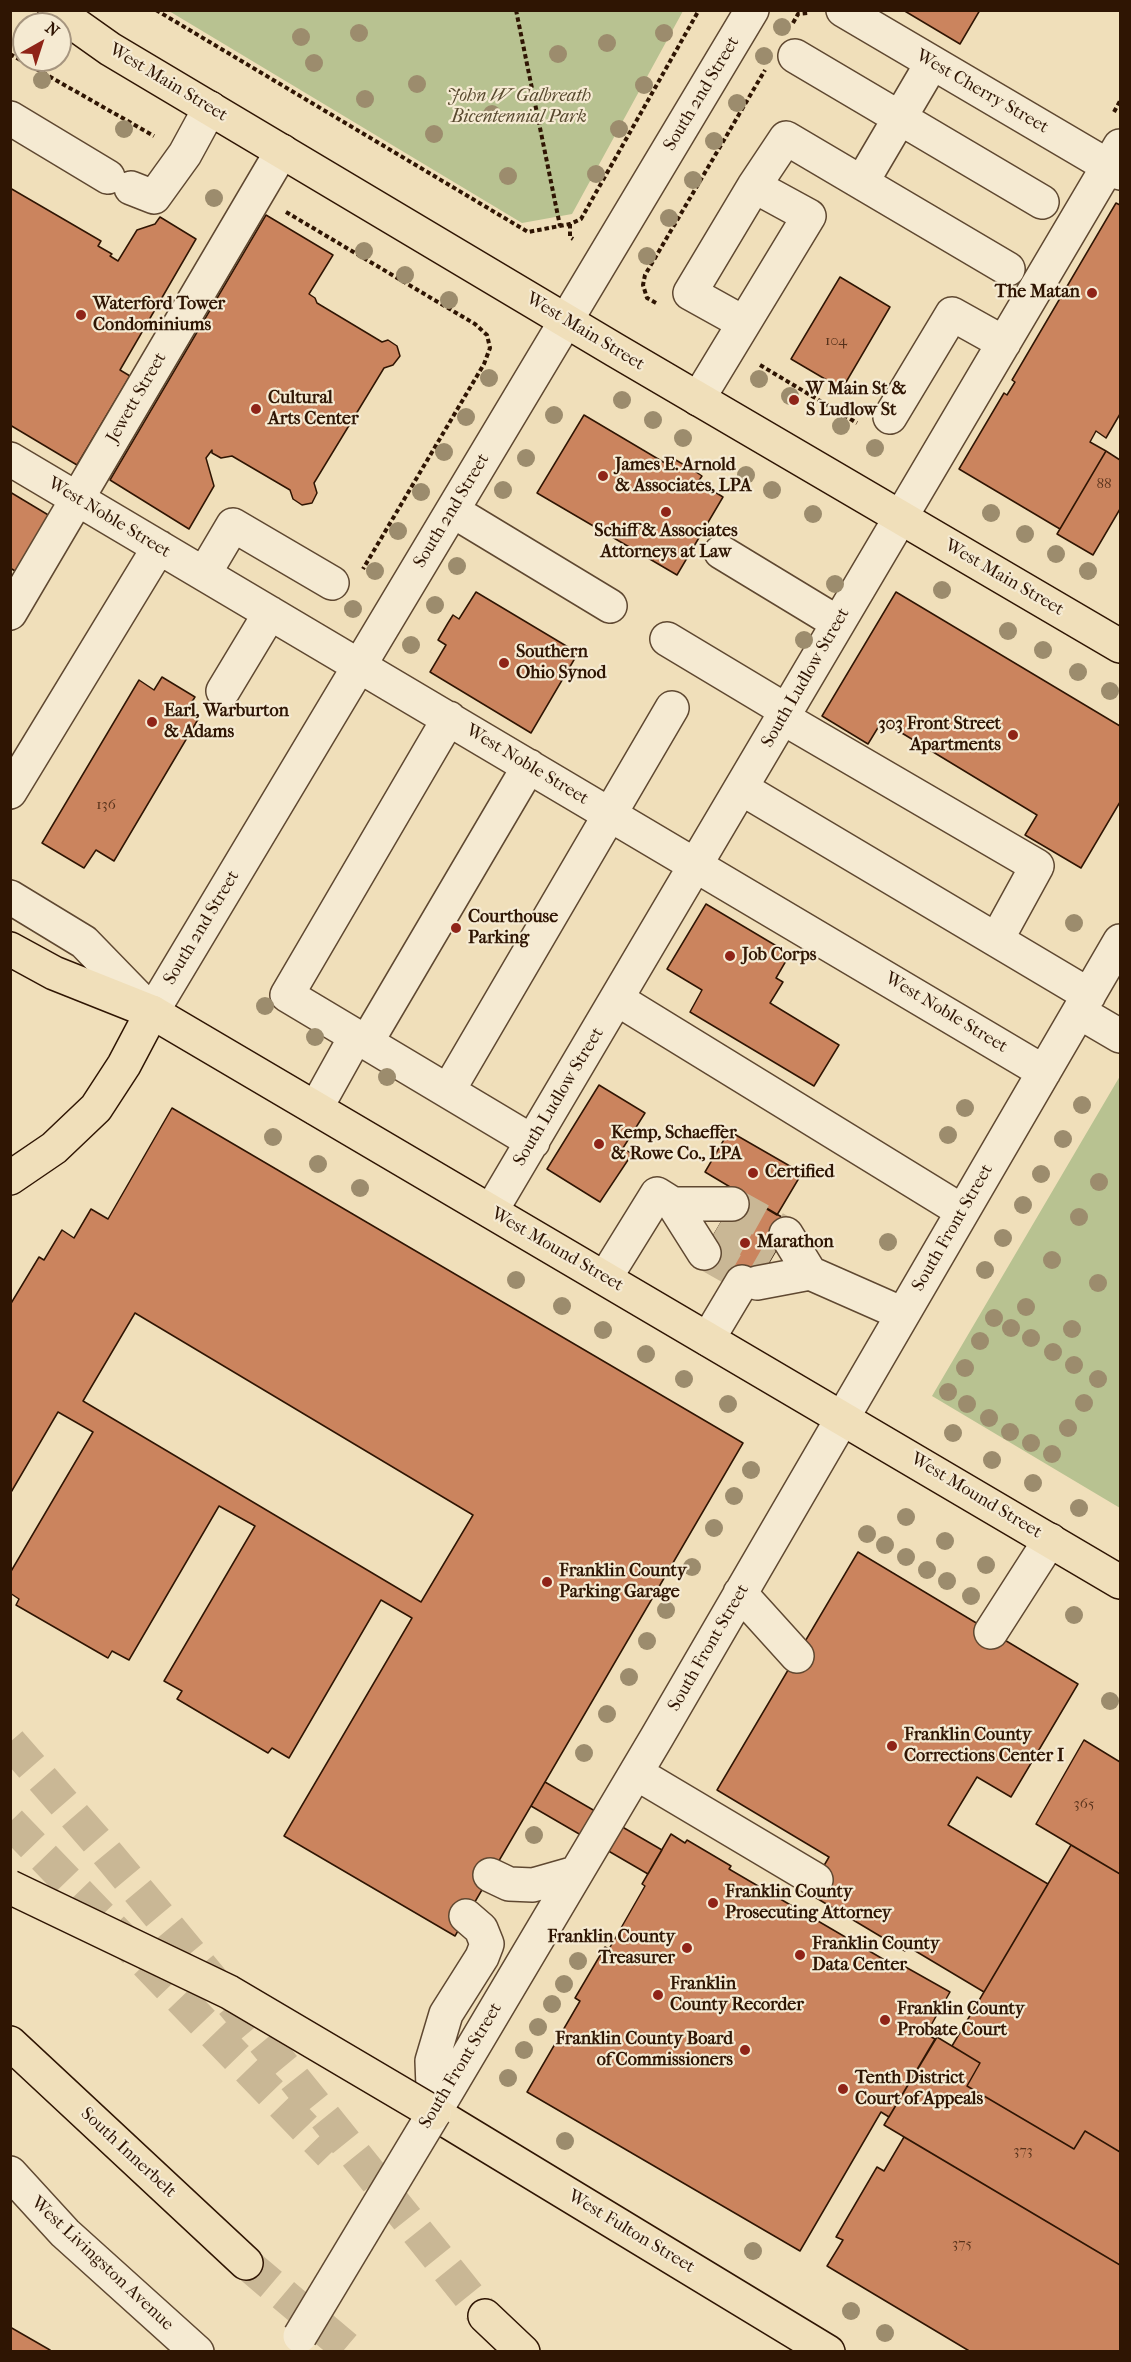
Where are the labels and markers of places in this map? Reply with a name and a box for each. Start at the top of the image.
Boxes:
place label: The Matan [995,282,1080,304]
marker: The Matan [1085,286,1099,300]
place label: Waterford Tower Condominiums [93,294,225,336]
marker: Waterford Tower Condominiums [74,308,88,322]
place label: W Main St & S Ludlow St [806,379,906,422]
place label: Cultural Arts Center [268,388,359,430]
marker: W Main St & S Ludlow St [787,393,801,407]
marker: Cultural Arts Center [249,402,263,416]
place label: James E. Arnold & Associates, LPA [615,455,752,498]
marker: James E. Arnold & Associates, LPA [596,469,610,483]
marker: Schiff & Associates Attorneys at Law [659,505,673,519]
place label: Schiff & Associates Attorneys at Law [594,521,738,564]
place label: Southern Ohio Synod [516,642,606,684]
marker: Southern Ohio Synod [497,656,511,670]
place label: Earl, Warburton & Adams [164,701,289,744]
place label: 303 Front Street Apartments [878,714,1001,756]
marker: Earl, Warburton & Adams [145,715,159,729]
marker: 303 Front Street Apartments [1006,728,1020,742]
place label: Courthouse Parking [468,907,558,950]
marker: Courthouse Parking [449,921,463,935]
place label: Job Corps [742,945,816,967]
marker: Job Corps [723,949,737,963]
place label: Kemp, Schaeffer & Rowe Co., LPA [611,1123,742,1166]
marker: Kemp, Schaeffer & Rowe Co., LPA [592,1137,606,1151]
place label: Certified [765,1162,834,1184]
marker: Certified [746,1166,760,1180]
place label: Marathon [757,1232,834,1254]
marker: Marathon [738,1236,752,1250]
place label: Franklin County Parking Garage [559,1561,687,1604]
marker: Franklin County Parking Garage [540,1575,554,1589]
place label: Franklin County Corrections Center I [904,1725,1064,1768]
marker: Franklin County Corrections Center I [885,1739,899,1753]
place label: Franklin County Prosecuting Attorney [725,1882,891,1924]
marker: Franklin County Prosecuting Attorney [706,1896,720,1910]
place label: Franklin County Treasurer [547,1927,675,1970]
place label: Franklin County Data Center [812,1934,940,1976]
marker: Franklin County Treasurer [680,1941,694,1955]
marker: Franklin County Data Center [793,1948,807,1962]
place label: Franklin County Recorder [670,1974,804,2016]
marker: Franklin County Recorder [651,1988,665,2002]
place label: Franklin County Probate Court [897,1999,1025,2042]
marker: Franklin County Probate Court [878,2013,892,2027]
place label: Franklin County Board of Commissioners [555,2029,733,2072]
marker: Franklin County Board of Commissioners [738,2043,752,2057]
place label: Tenth District Court of Appeals [855,2068,983,2110]
marker: Tenth District Court of Appeals [836,2082,850,2096]

